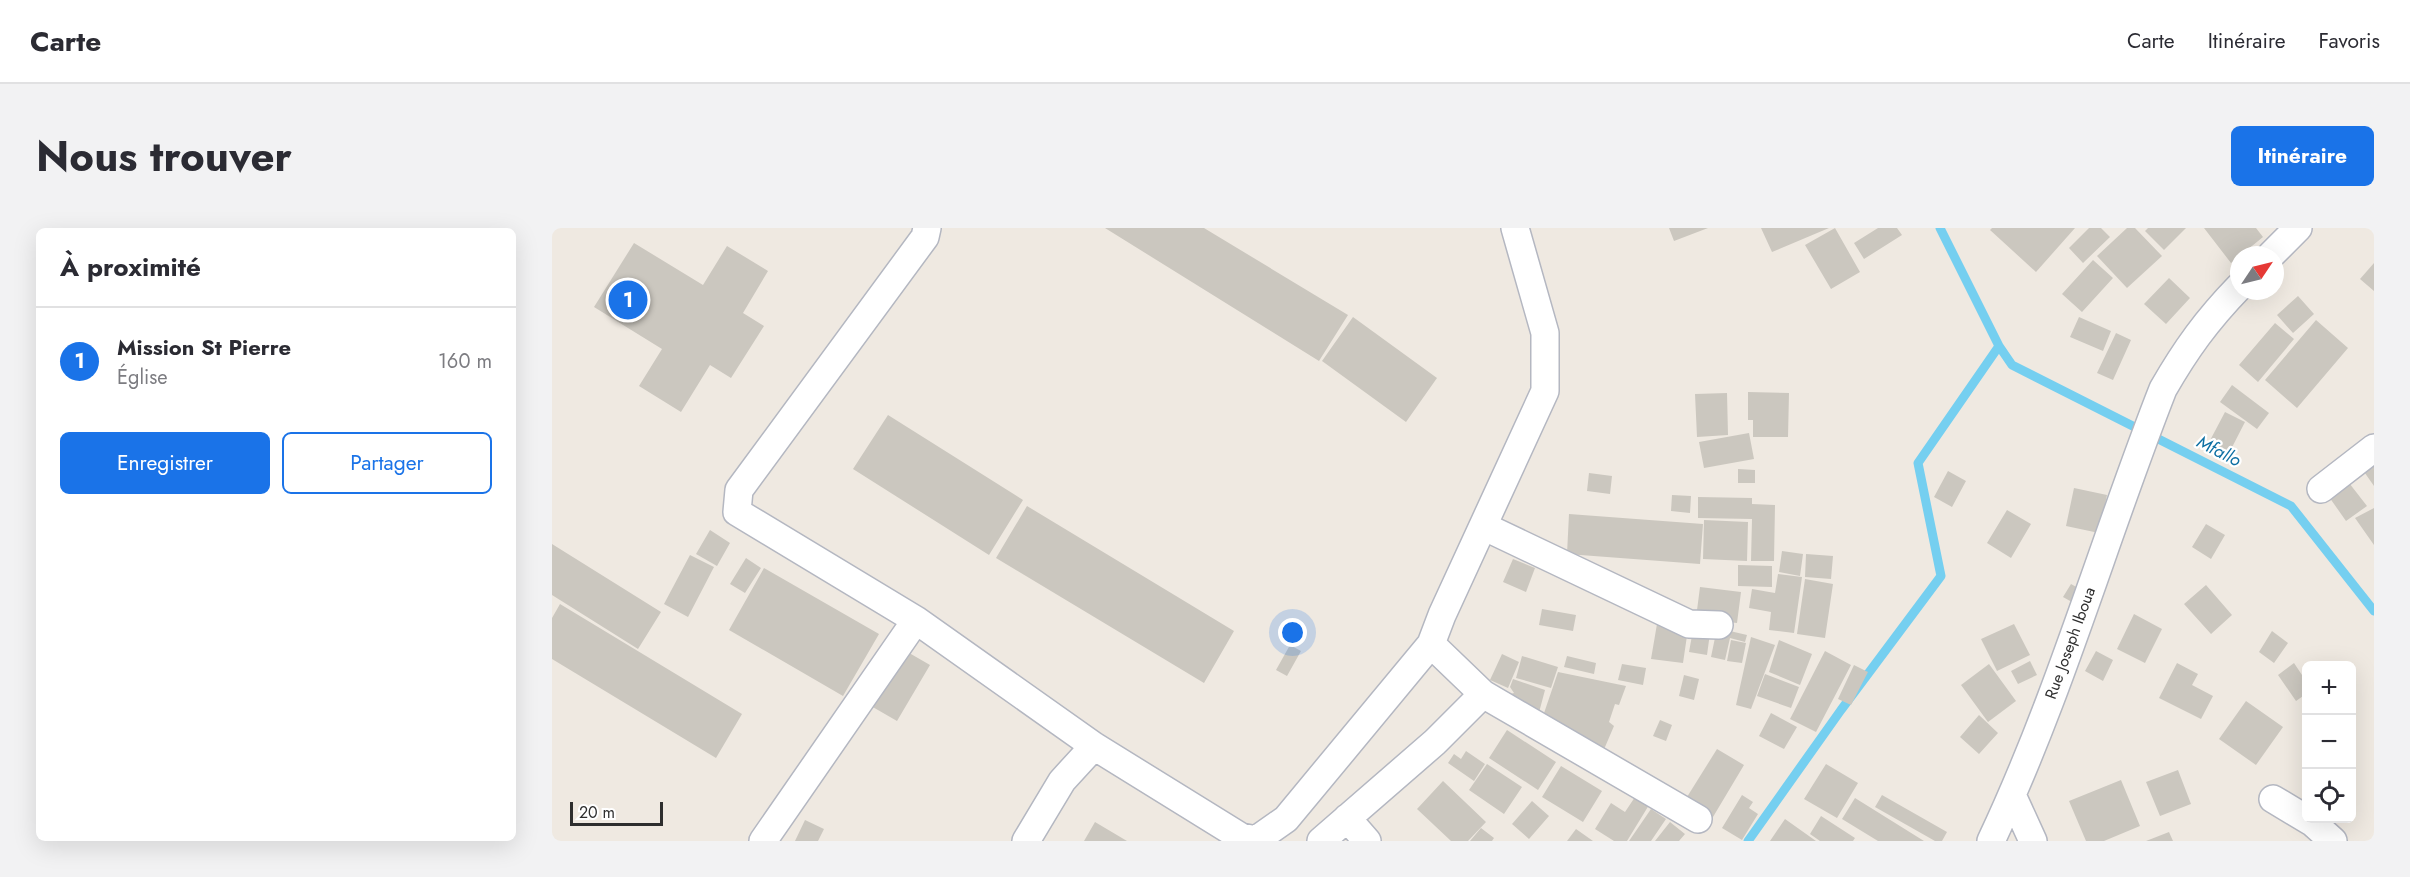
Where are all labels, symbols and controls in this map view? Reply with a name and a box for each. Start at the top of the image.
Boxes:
text: Carte [30,21,101,62]
text: Carte [2127,26,2175,56]
text: Itinéraire [2208,26,2286,56]
text: Favoris [2319,26,2380,56]
text: Nous trouver [36,126,292,187]
button: Itinéraire [2231,126,2374,186]
north arrow [2230,246,2284,300]
text: À proximité [60,248,201,286]
pin: 1 [608,278,648,322]
text: Mission St Pierre [117,331,291,363]
text: 1 [74,347,85,376]
text: 160 m [438,347,492,376]
text: Église [117,363,168,392]
water label: Mfallo [2192,429,2246,473]
button: Enregistrer [60,432,270,494]
button: Partager [282,432,492,494]
street label: Rue Joseph Iboua [2039,584,2101,702]
your location [1278,618,1307,647]
map controls [2302,661,2356,823]
button: + [2302,661,2356,715]
button: − [2302,715,2356,769]
button: locate [2302,769,2356,823]
scale bar [570,799,663,826]
text: 20 m [579,801,615,824]

